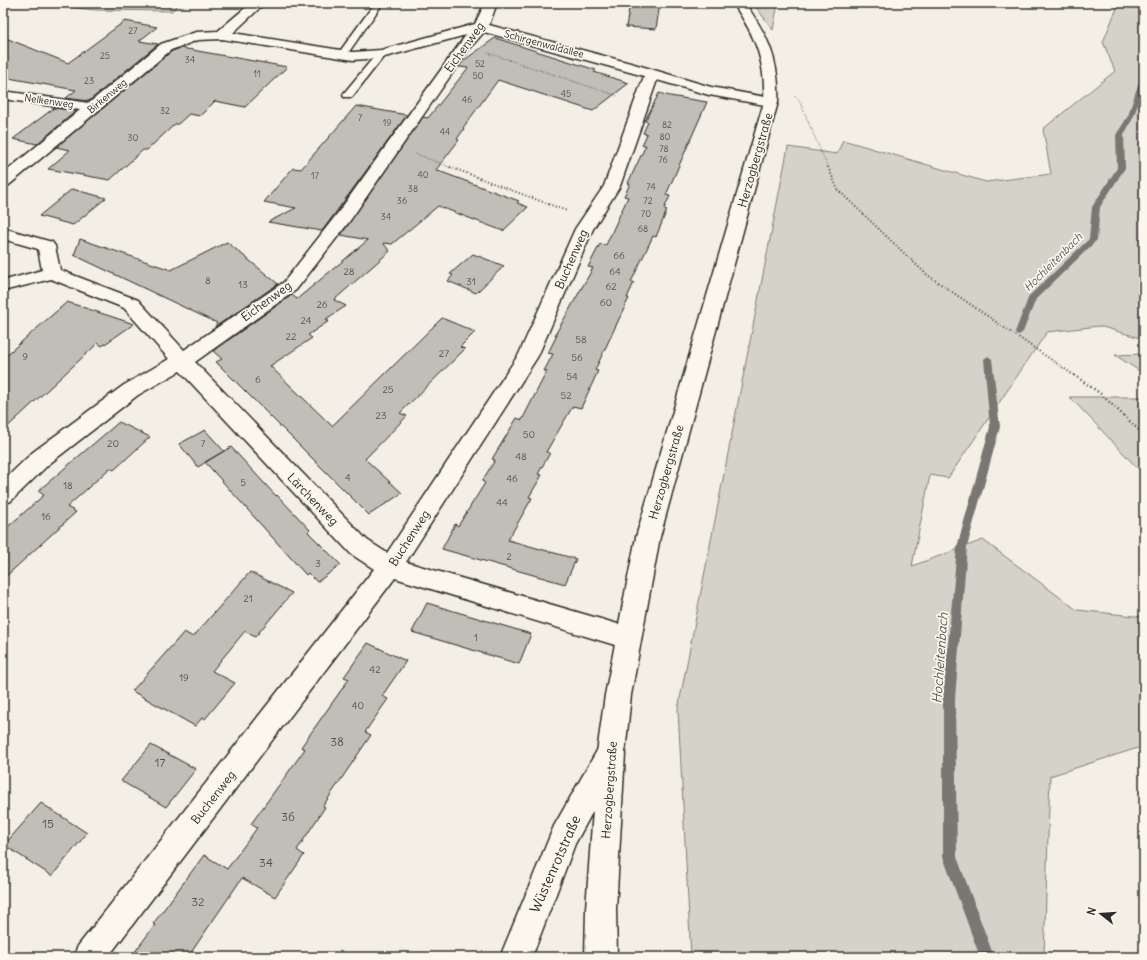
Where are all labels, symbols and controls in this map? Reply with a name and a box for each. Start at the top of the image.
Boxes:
street label: Eichenweg [441,19,487,75]
house number: 27 [128,25,138,36]
street label: Schirgenwaldallee [503,27,585,61]
house number: 25 [100,50,110,61]
house number: 34 [185,54,195,65]
house number: 52 [475,58,485,69]
house number: 11 [253,68,261,79]
house number: 50 [472,70,484,81]
house number: 23 [84,75,94,86]
street label: Birkenweg [84,76,130,116]
house number: 45 [561,88,571,99]
street label: Nelkenweg [24,91,74,111]
house number: 46 [462,94,472,105]
house number: 32 [160,105,170,116]
street label: Herzogbergstraße [734,111,776,209]
house number: 7 [358,112,363,123]
house number: 19 [383,117,391,128]
house number: 82 [662,119,672,130]
house number: 44 [440,126,450,137]
house number: 80 [659,131,671,142]
house number: 30 [127,132,139,143]
house number: 78 [659,143,669,154]
house number: 76 [658,154,668,165]
house number: 40 [417,169,429,180]
house number: 17 [311,170,320,181]
house number: 74 [646,181,656,192]
house number: 38 [408,183,418,194]
house number: 36 [397,195,407,206]
house number: 72 [643,195,653,206]
house number: 70 [641,208,651,219]
house number: 34 [381,211,391,222]
house number: 68 [638,223,648,234]
street label: Buchenweg [551,227,591,291]
water label: Hochleitenbach [1021,229,1086,294]
house number: 66 [613,249,625,262]
house number: 28 [343,265,355,278]
house number: 64 [609,265,621,278]
house number: 8 [205,274,211,287]
house number: 31 [466,275,476,288]
house number: 13 [238,278,248,291]
street label: Eichenweg [238,278,294,324]
house number: 62 [605,280,617,293]
house number: 60 [600,296,612,309]
house number: 26 [316,298,328,311]
house number: 24 [300,314,312,327]
house number: 22 [286,330,297,343]
house number: 58 [575,333,587,346]
house number: 27 [439,347,449,360]
house number: 9 [22,350,28,363]
house number: 56 [571,351,583,364]
house number: 54 [566,370,578,383]
house number: 6 [255,373,261,386]
house number: 25 [382,383,394,396]
house number: 52 [560,389,572,402]
house number: 23 [375,409,387,422]
street label: Herzogbergstraße [645,423,687,521]
house number: 50 [523,428,535,441]
house number: 20 [107,437,119,450]
house number: 7 [201,437,206,450]
house number: 48 [515,450,527,463]
street label: Lärchenweg [284,470,342,528]
house number: 4 [345,471,351,484]
house number: 46 [506,472,518,485]
house number: 5 [240,476,246,489]
house number: 18 [63,479,73,492]
house number: 44 [496,496,508,509]
street label: Buchenweg [385,507,433,569]
house number: 16 [41,510,51,523]
house number: 2 [506,550,512,563]
house number: 3 [315,557,321,570]
house number: 21 [243,592,253,605]
water label: Hochleitenbach [928,612,952,704]
house number: 1 [474,631,478,644]
house number: 42 [369,663,381,676]
house number: 19 [179,671,189,684]
house number: 40 [352,699,364,712]
house number: 38 [330,734,344,749]
street label: Herzogbergstraße [598,741,620,839]
house number: 17 [155,755,165,770]
street label: Buchenweg [187,767,239,827]
house number: 36 [281,809,295,824]
street label: Wüstenrotstraße [525,812,585,916]
house number: 15 [42,816,54,831]
house number: 34 [259,855,273,870]
house number: 32 [191,894,205,909]
north arrow [1081,894,1121,934]
text: N [1084,905,1099,917]

